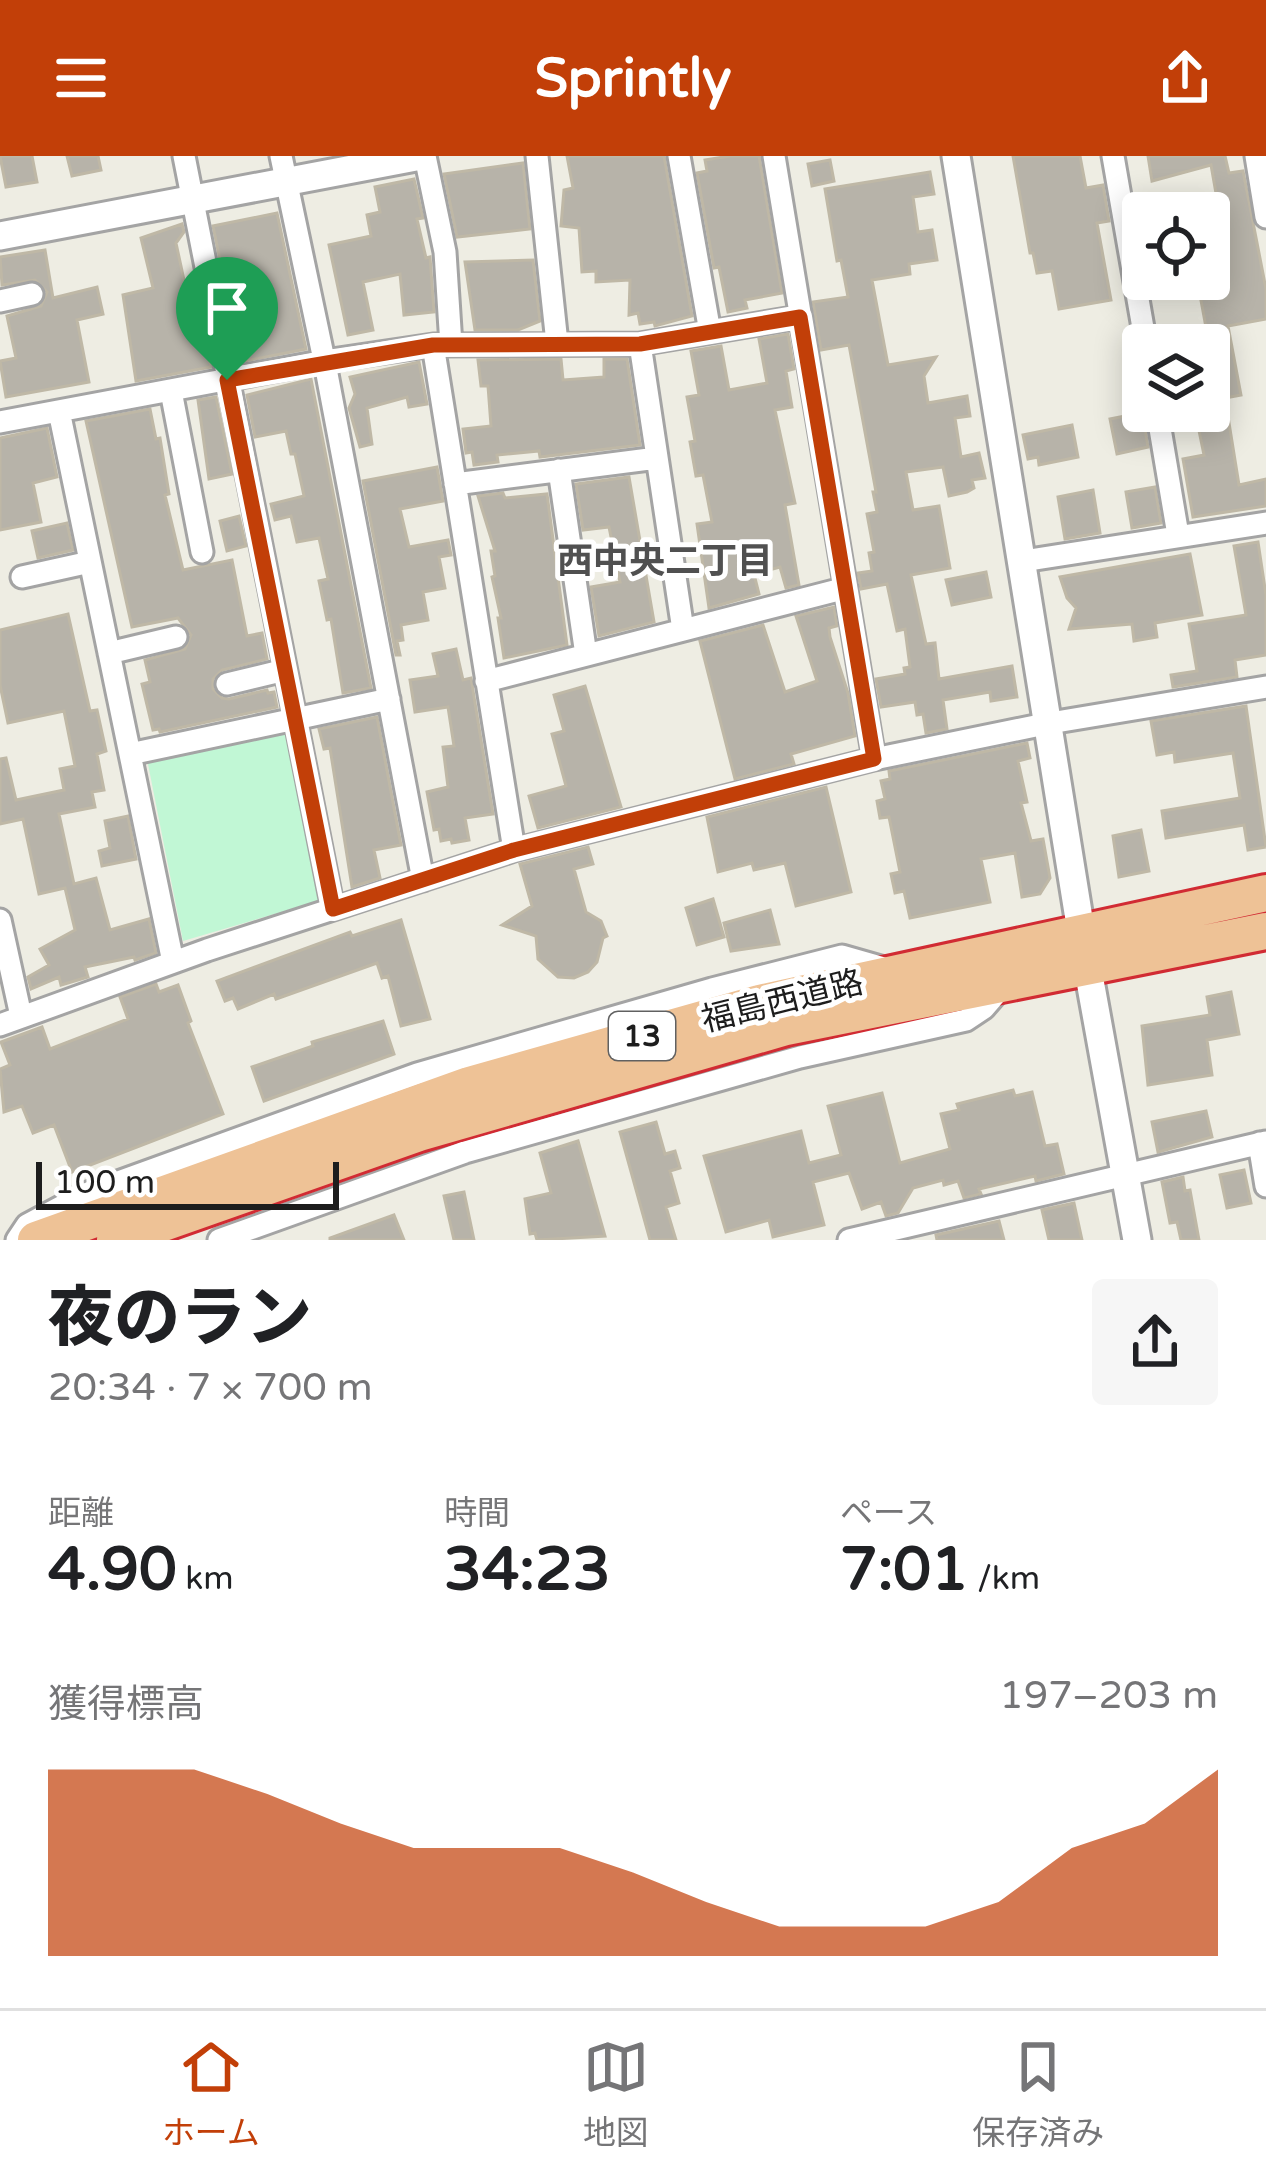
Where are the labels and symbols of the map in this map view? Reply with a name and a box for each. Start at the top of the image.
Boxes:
pin [176,257,278,380]
district label: 西中央二丁目 [557,540,773,583]
street label: 福島西道路 [698,963,867,1040]
road number: 13 [609,1012,675,1060]
scale bar [36,1156,339,1209]

